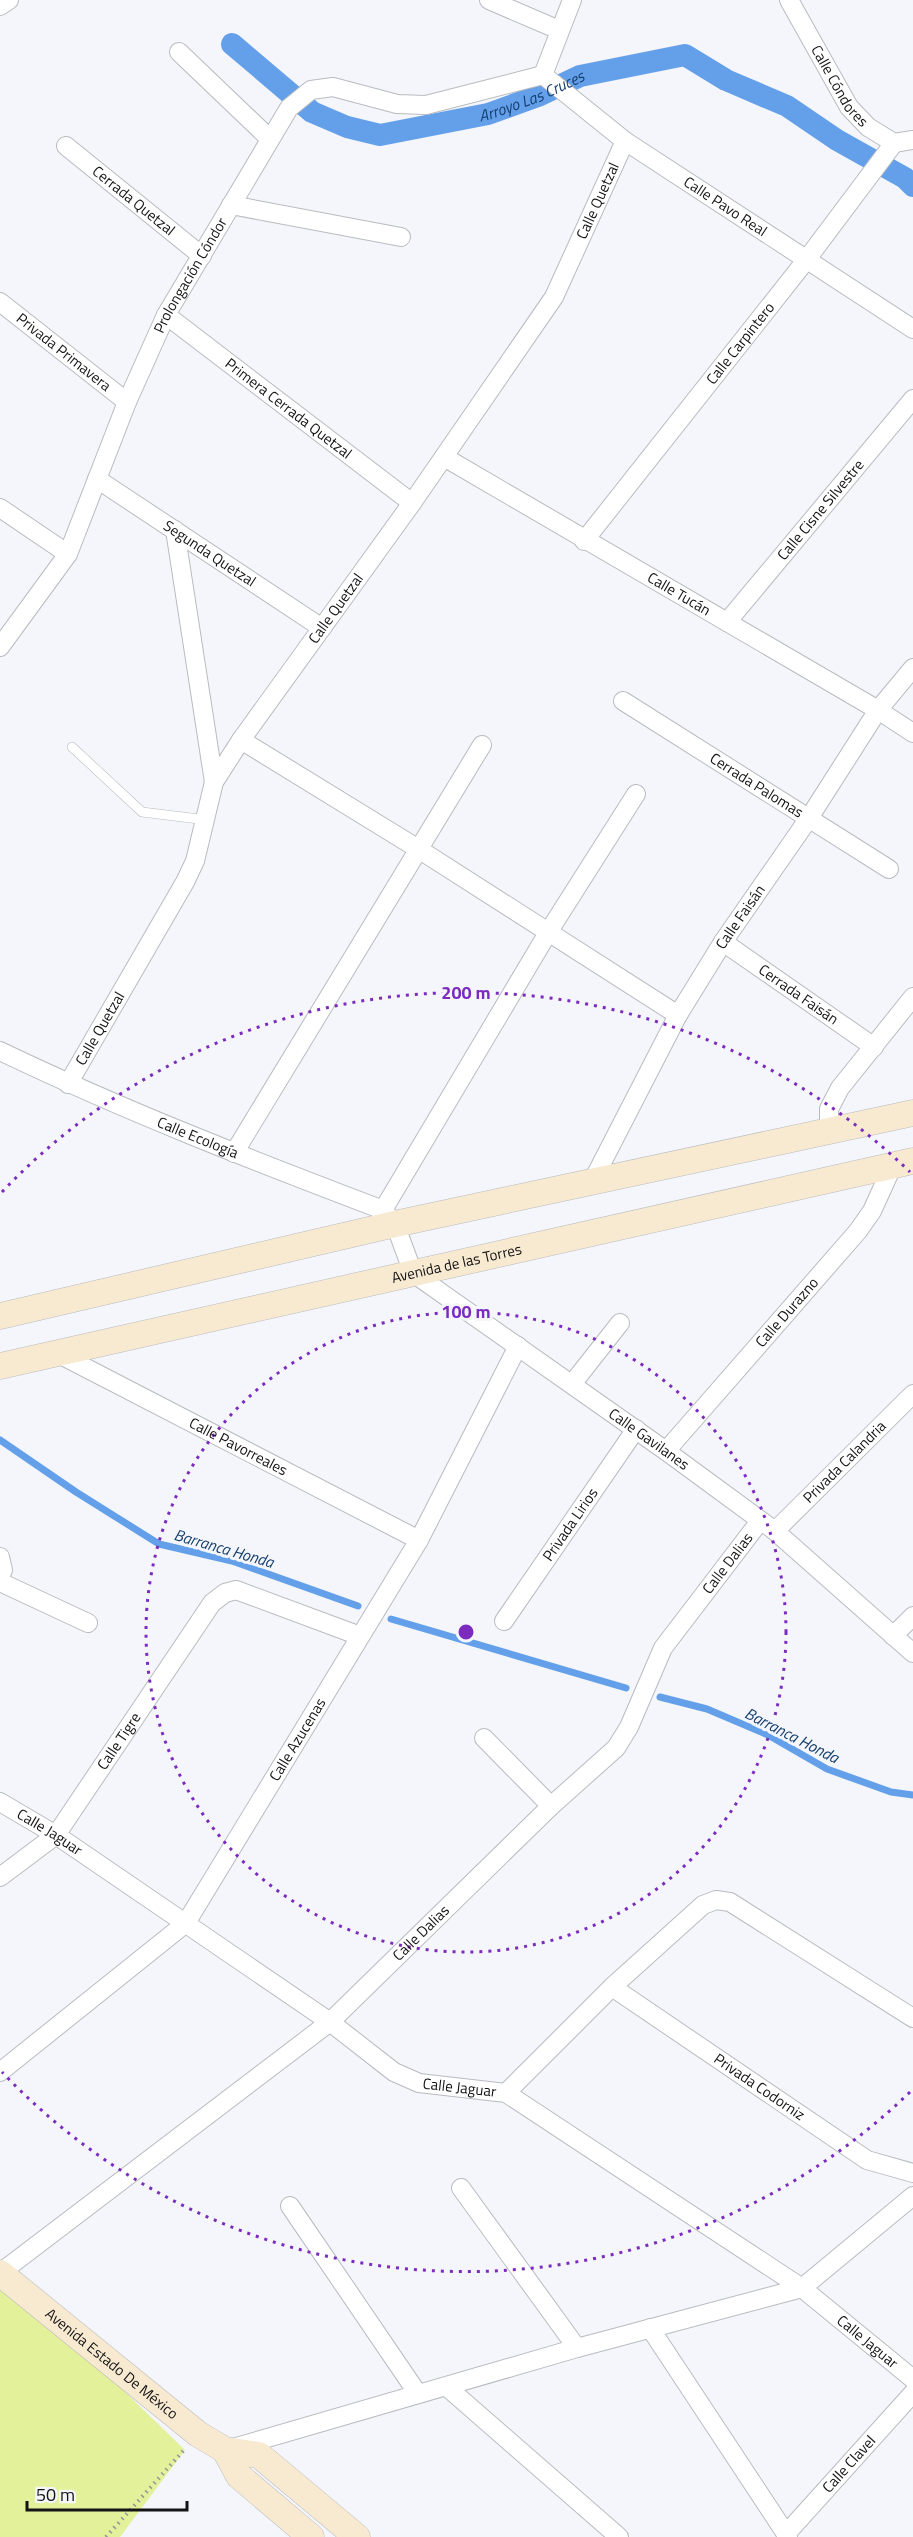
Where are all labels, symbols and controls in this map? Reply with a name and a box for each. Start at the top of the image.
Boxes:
street label: Calle Cóndores [806,41,874,132]
water label: Arroyo Las Cruces [477,63,589,128]
street label: Calle Quetzal [570,159,625,243]
street label: Cerrada Quetzal [88,160,180,241]
street label: Calle Pavo Real [679,170,772,242]
street label: Prolongación Cóndor [147,213,233,337]
street label: Calle Carpintero [700,297,780,389]
street label: Privada Primavera [11,307,117,397]
street label: Primera Cerrada Quetzal [220,352,357,464]
street label: Calle Cisne Silvestre [771,454,869,565]
street label: Segunda Quetzal [159,514,261,592]
street label: Calle Tucán [643,566,715,621]
street label: Calle Quetzal [302,568,369,648]
street label: Cerrada Palomas [705,747,808,823]
street label: Calle Faisán [709,880,771,954]
street label: Cerrada Faisán [754,958,844,1030]
text: 200 m [441,979,491,1006]
street label: Calle Quetzal [69,987,130,1070]
street label: Calle Ecología [154,1110,243,1164]
street label: Avenida de las Torres [389,1237,524,1289]
street label: Calle Durazno [749,1272,824,1352]
text: 100 m [441,1298,491,1325]
street label: Calle Gavilanes [604,1402,694,1475]
street label: Calle Pavorreales [185,1411,292,1481]
street label: Privada Calandria [797,1415,891,1508]
street label: Privada Lirios [536,1483,603,1566]
water label: Barranca Honda [171,1522,278,1574]
street label: Calle Dalias [696,1527,758,1599]
centre of rings [456,1622,476,1642]
street label: Calle Azucenas [263,1693,331,1785]
water label: Barranca Honda [741,1701,844,1769]
street label: Calle Tigre [91,1708,146,1774]
street label: Calle Jaguar [13,1802,87,1861]
street label: Calle Dalias [387,1899,455,1966]
street label: Privada Codorniz [709,2047,810,2126]
street label: Calle Jaguar [422,2072,497,2103]
street label: Avenida Estado De México [40,2302,184,2425]
street label: Calle Jaguar [832,2309,904,2374]
street label: Calle Clavel [816,2430,881,2498]
scale bar [27,2474,188,2512]
text: 50 m [36,2481,75,2508]

